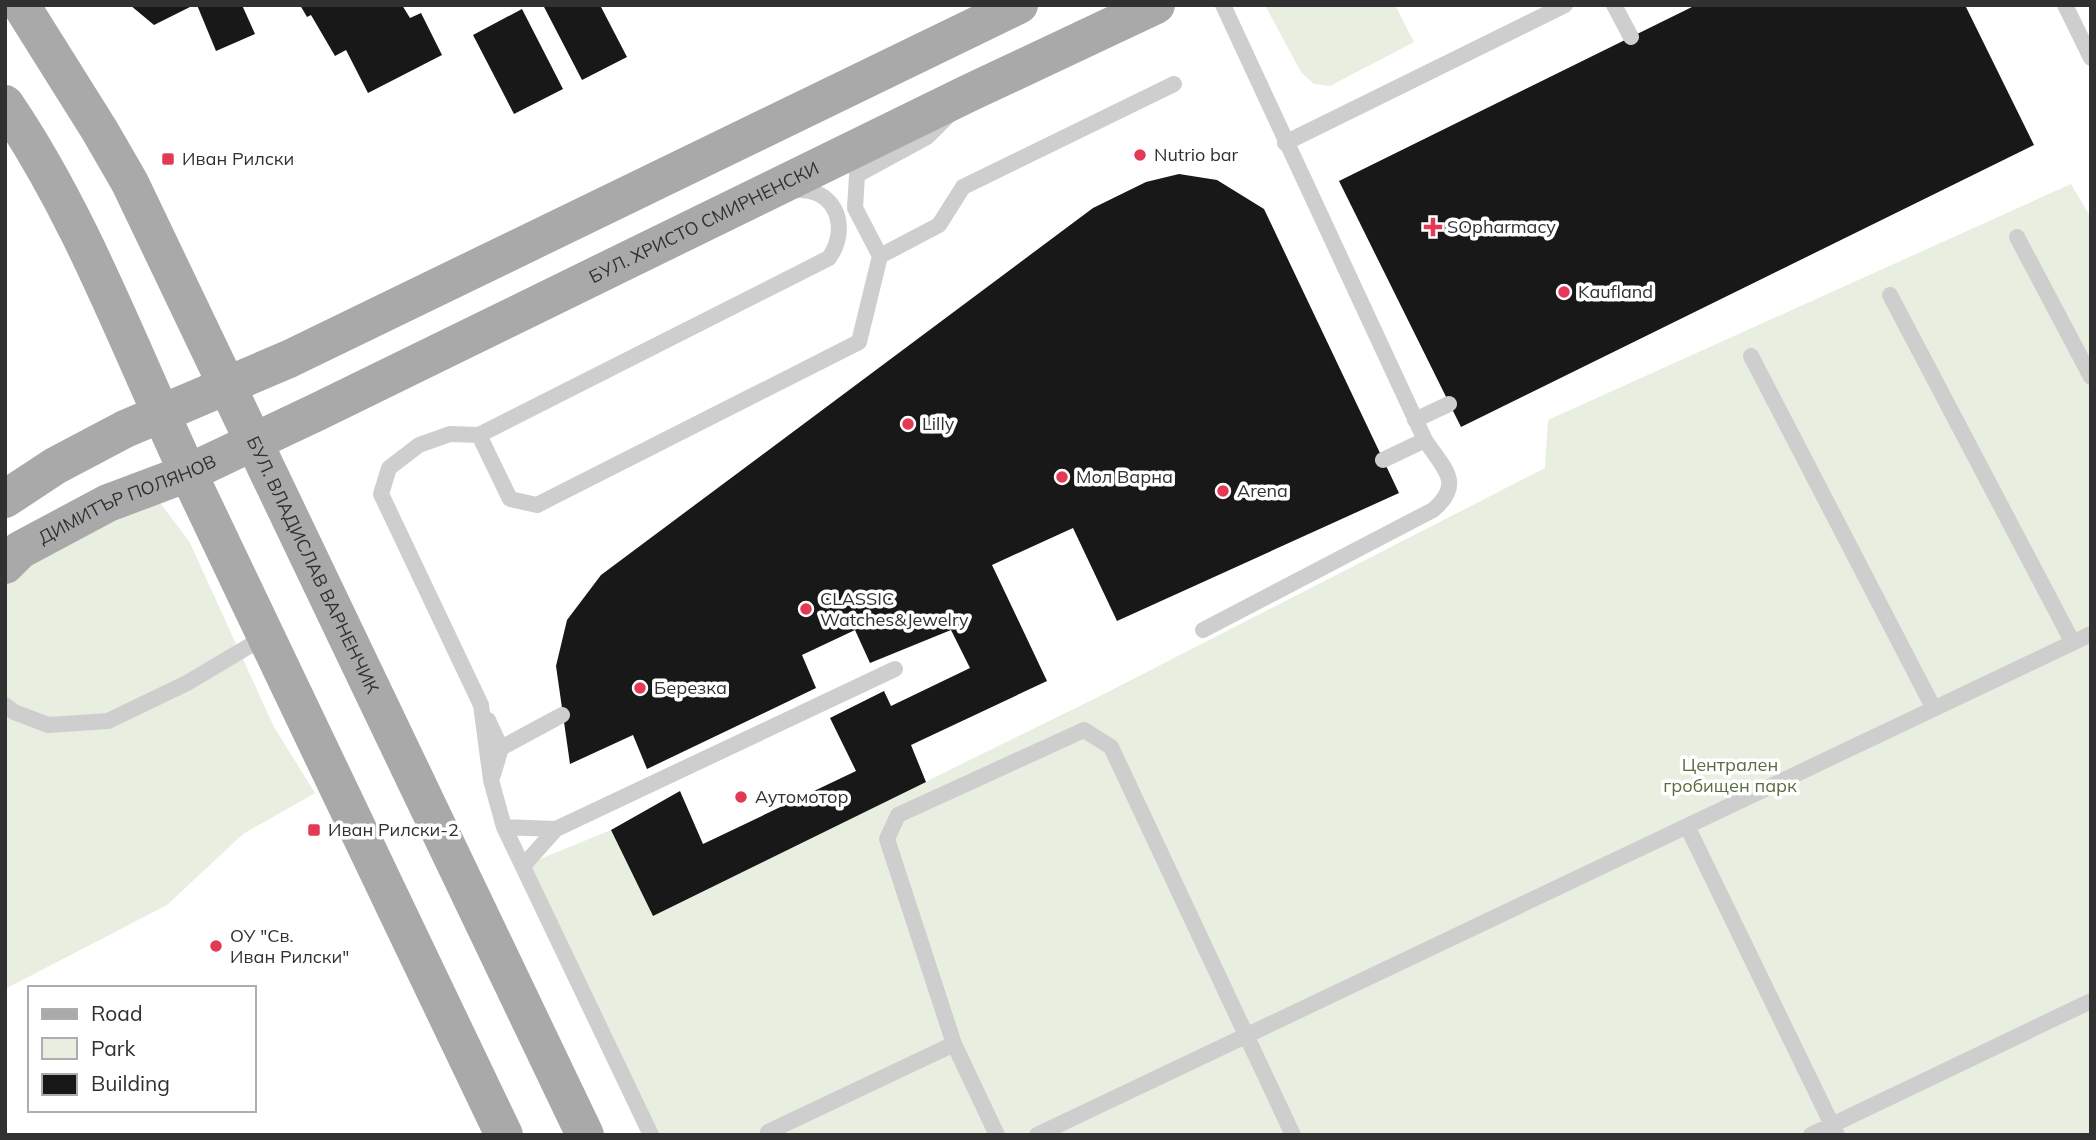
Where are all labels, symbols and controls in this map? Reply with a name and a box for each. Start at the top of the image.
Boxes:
place label: Nutrio bar [1154,143,1239,166]
place label: Иван Рилски [182,147,294,170]
marker: Nutrio bar [1132,147,1148,163]
marker: Иван Рилски [160,151,176,167]
street label: БУЛ. ХРИСТО СМИРНЕНСКИ [585,156,823,288]
place label: SOpharmacy [1447,215,1556,238]
marker: SOpharmacy [1425,219,1441,235]
place label: Kaufland [1578,280,1653,303]
marker: Kaufland [1556,284,1572,300]
place label: Lilly [922,412,955,435]
marker: Lilly [900,416,916,432]
street label: БУЛ. ВЛАДИСЛАВ ВАРНЕНЧИК [242,432,384,697]
street label: ДИМИТЪР ПОЛЯНОВ [34,449,220,549]
place label: Мол Варна [1076,465,1173,488]
marker: Мол Варна [1054,469,1070,485]
place label: Arena [1237,479,1288,502]
marker: Arena [1215,483,1231,499]
place label: CLASSIC Watches&Jewelry [820,587,969,631]
marker: CLASSIC Watches&Jewelry [798,601,814,617]
place label: Березка [654,676,727,699]
marker: Березка [632,680,648,696]
park label: Централен гробищен парк [1663,753,1797,797]
place label: Аутомотор [755,785,848,808]
marker: Аутомотор [733,789,749,805]
place label: Иван Рилски-2 [328,818,459,841]
marker: Иван Рилски-2 [306,822,322,838]
place label: ОУ "Св. Иван Рилски" [230,924,349,968]
marker: ОУ "Св. Иван Рилски" [208,938,224,954]
legend [28,986,256,1112]
text: Road [91,1000,142,1026]
text: Park [91,1035,135,1061]
text: Building [91,1070,170,1096]

